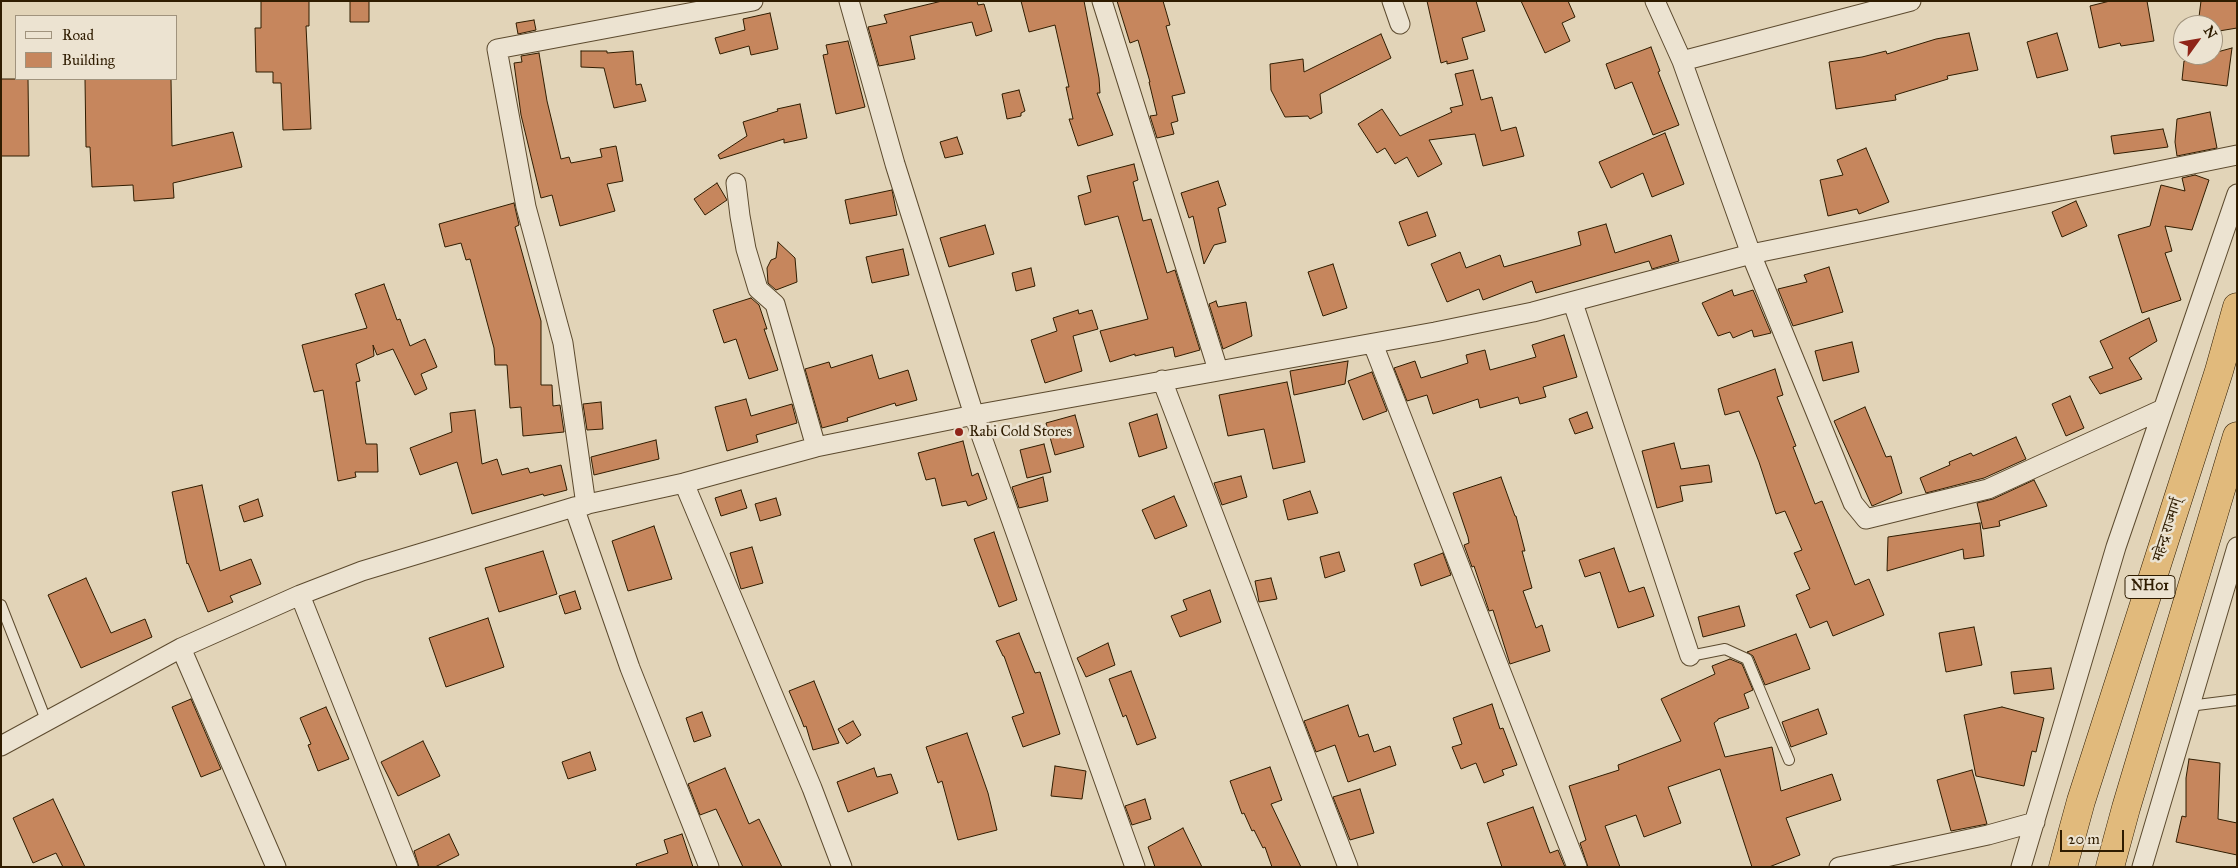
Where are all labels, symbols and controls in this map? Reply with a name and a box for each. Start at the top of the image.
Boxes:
legend [15,15,178,80]
north arrow [2173,15,2223,65]
text: N [2200,23,2221,42]
text: Road [62,26,94,44]
text: Building [62,51,115,69]
place label: Rabi Cold Stores [969,423,1072,441]
marker: Rabi Cold Stores [953,426,965,438]
street label: महेन्द्र राज्मार्ग् [2149,496,2187,564]
road number: NH01 [2125,576,2175,598]
scale bar [2063,820,2127,852]
text: 20 m [2068,830,2100,848]

